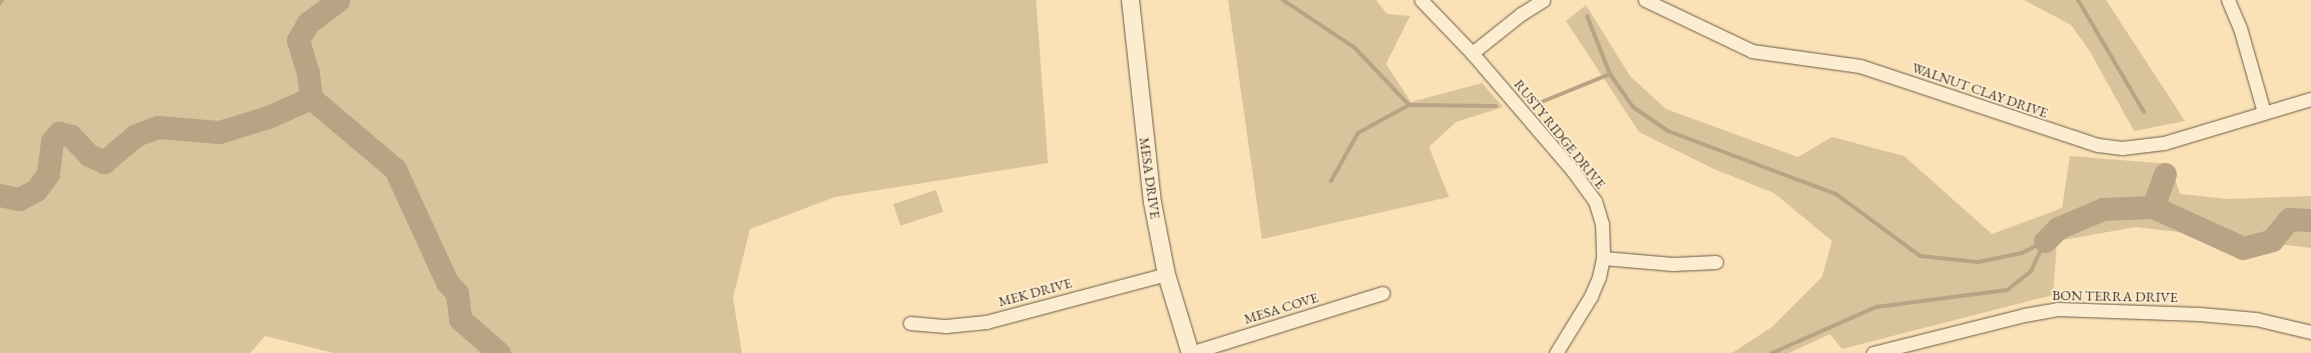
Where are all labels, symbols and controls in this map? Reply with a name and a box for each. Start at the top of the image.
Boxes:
street label: WALNUT CLAY DRIVE [1910,59,2050,121]
street label: RUSTY RIDGE DRIVE [1511,76,1609,192]
street label: MESA DRIVE [1136,136,1164,220]
street label: MEK DRIVE [996,274,1074,310]
street label: BON TERRA DRIVE [2052,287,2178,305]
street label: MESA COVE [1242,289,1320,327]

